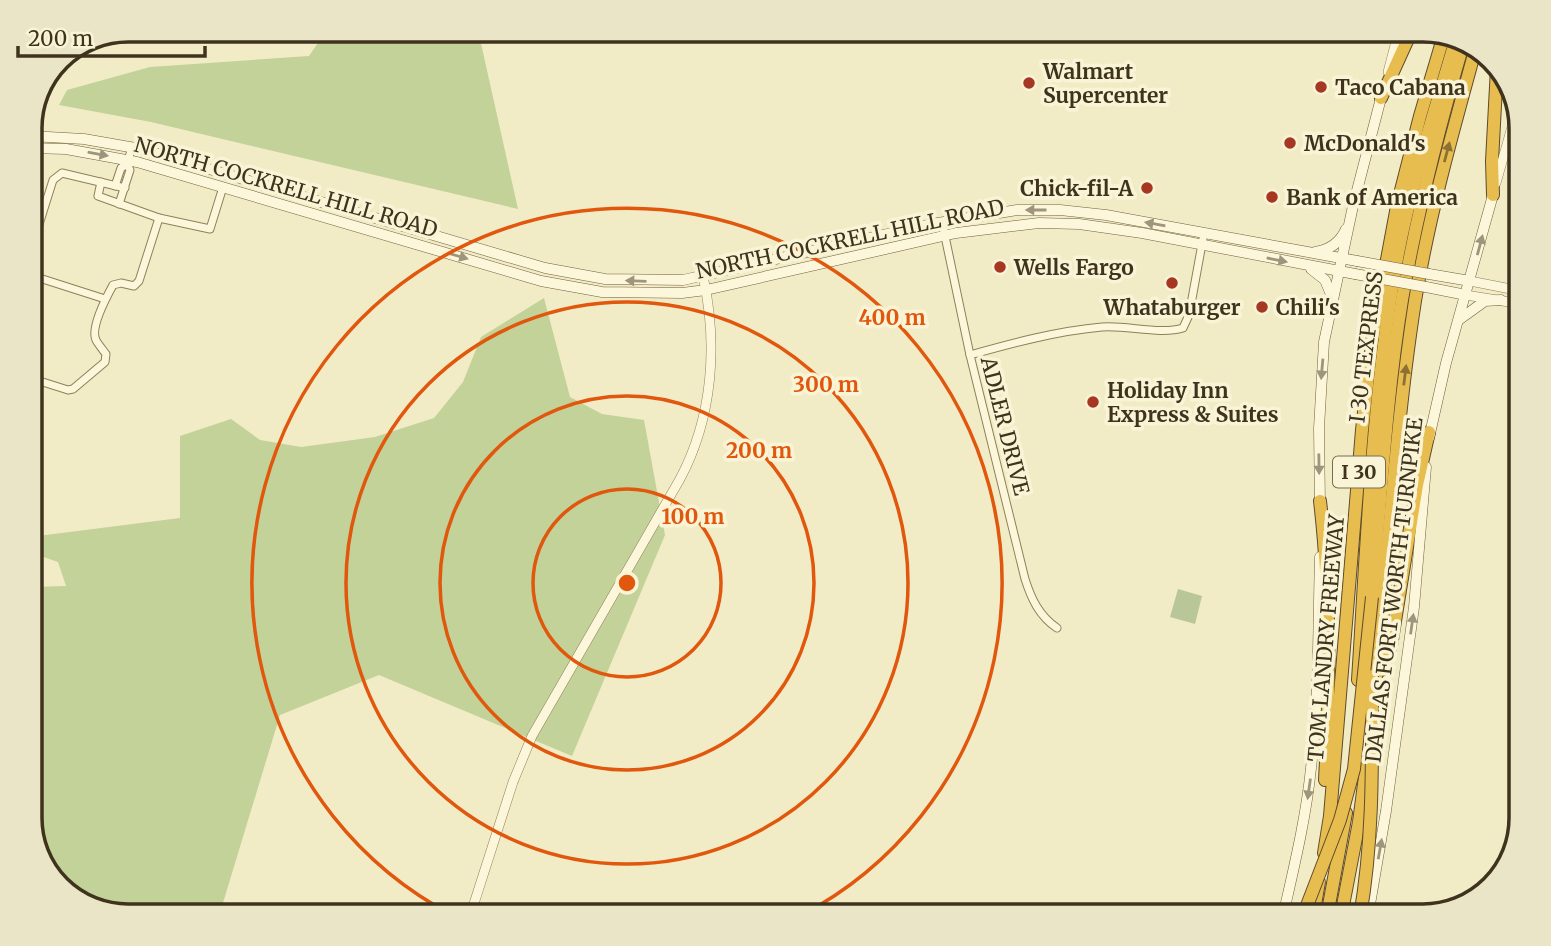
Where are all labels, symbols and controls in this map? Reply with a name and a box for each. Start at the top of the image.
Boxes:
scale bar [18,14,205,58]
text: 200 m [28,25,93,52]
place label: Walmart Supercenter [1042,58,1168,109]
place label: Taco Cabana [1335,74,1466,101]
marker: Walmart Supercenter [1021,75,1037,91]
marker: Taco Cabana [1313,79,1329,95]
place label: McDonald's [1304,130,1426,157]
street label: NORTH COCKRELL HILL ROAD [131,131,441,243]
marker: McDonald's [1282,135,1298,151]
one-way arrow [1443,141,1453,162]
one-way arrow [87,149,109,160]
place label: Chick-fil-A [1020,175,1134,202]
marker: Chick-fil-A [1139,180,1155,196]
place label: Bank of America [1286,184,1458,211]
marker: Bank of America [1264,189,1280,205]
street label: NORTH COCKRELL HILL ROAD [693,193,1007,285]
one-way arrow [1025,204,1047,216]
one-way arrow [1144,218,1166,229]
one-way arrow [1475,234,1485,255]
one-way arrow [448,252,469,262]
place label: Wells Fargo [1013,254,1134,281]
one-way arrow [1266,254,1288,265]
marker: Wells Fargo [992,259,1008,275]
street label: I 30 TEXPRESS [1343,270,1389,424]
one-way arrow [624,275,646,287]
marker: Whataburger [1164,275,1180,291]
place label: Whataburger [1102,294,1241,321]
place label: Chili's [1276,294,1340,321]
marker: Chili's [1254,299,1270,315]
text: 400 m [858,304,926,331]
street label: ADLER DRIVE [975,353,1035,499]
one-way arrow [1316,359,1327,381]
one-way arrow [1399,364,1410,386]
text: 300 m [793,371,859,398]
place label: Holiday Inn Express & Suites [1107,377,1279,428]
marker: Holiday Inn Express & Suites [1085,394,1101,410]
street label: DALLAS FORT WORTH TURNPIKE [1359,415,1429,764]
text: 200 m [726,437,792,464]
one-way arrow [1313,454,1325,476]
road number: I 30 [1333,457,1385,488]
text: 100 m [662,503,724,530]
street label: TOM LANDRY FREEWAY [1302,513,1350,763]
centre of rings [615,571,639,595]
one-way arrow [1407,613,1418,635]
one-way arrow [1303,779,1314,801]
one-way arrow [1375,838,1386,860]

